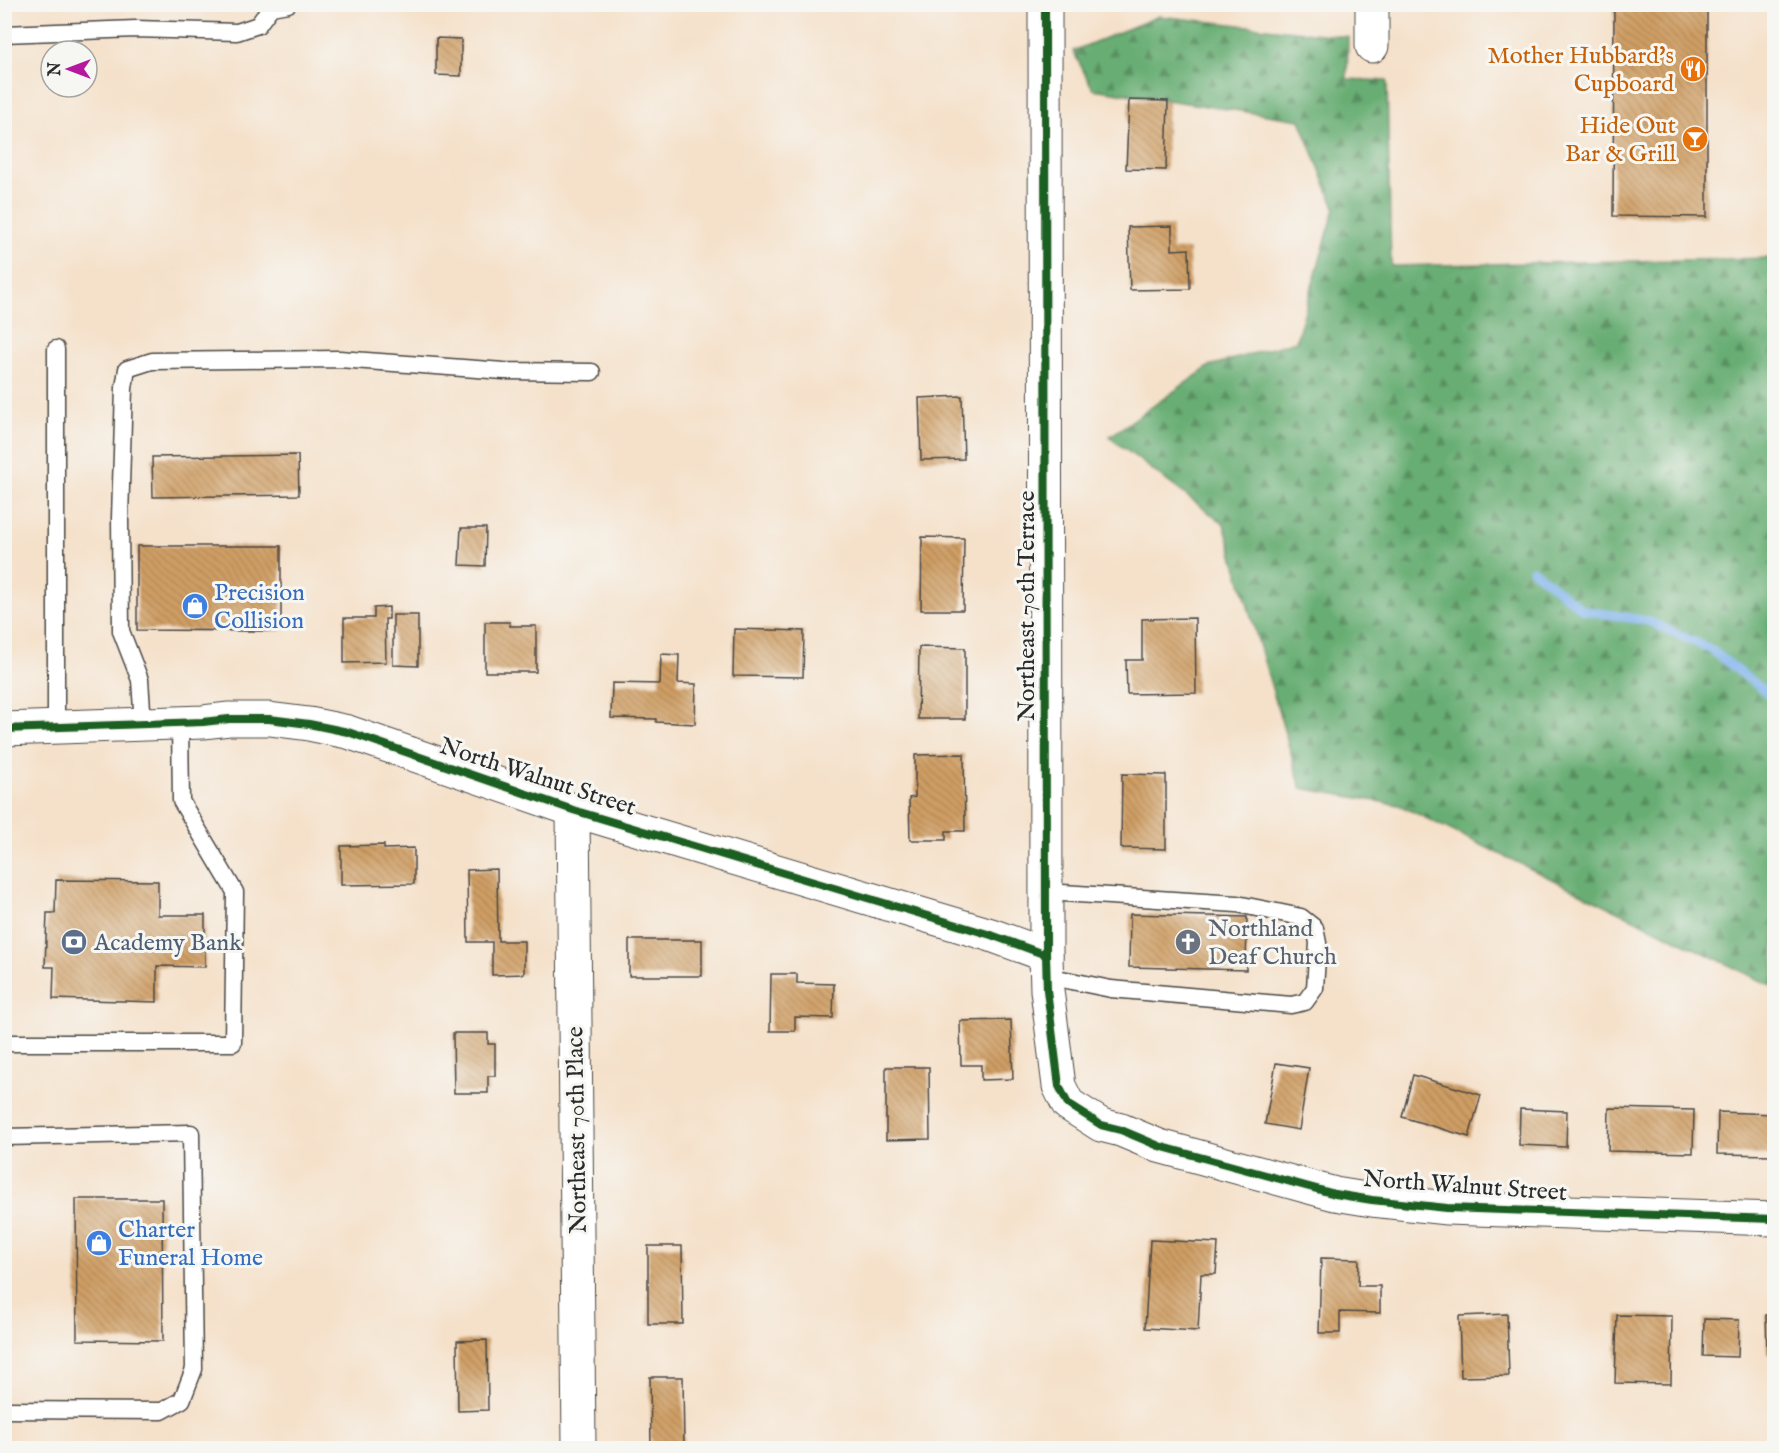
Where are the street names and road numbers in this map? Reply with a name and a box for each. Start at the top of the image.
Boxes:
street label: Northeast 70th Terrace [1012,491,1043,722]
street label: North Walnut Street [435,731,640,824]
street label: Northeast 70th Place [560,1026,595,1234]
street label: North Walnut Street [1362,1164,1568,1209]

